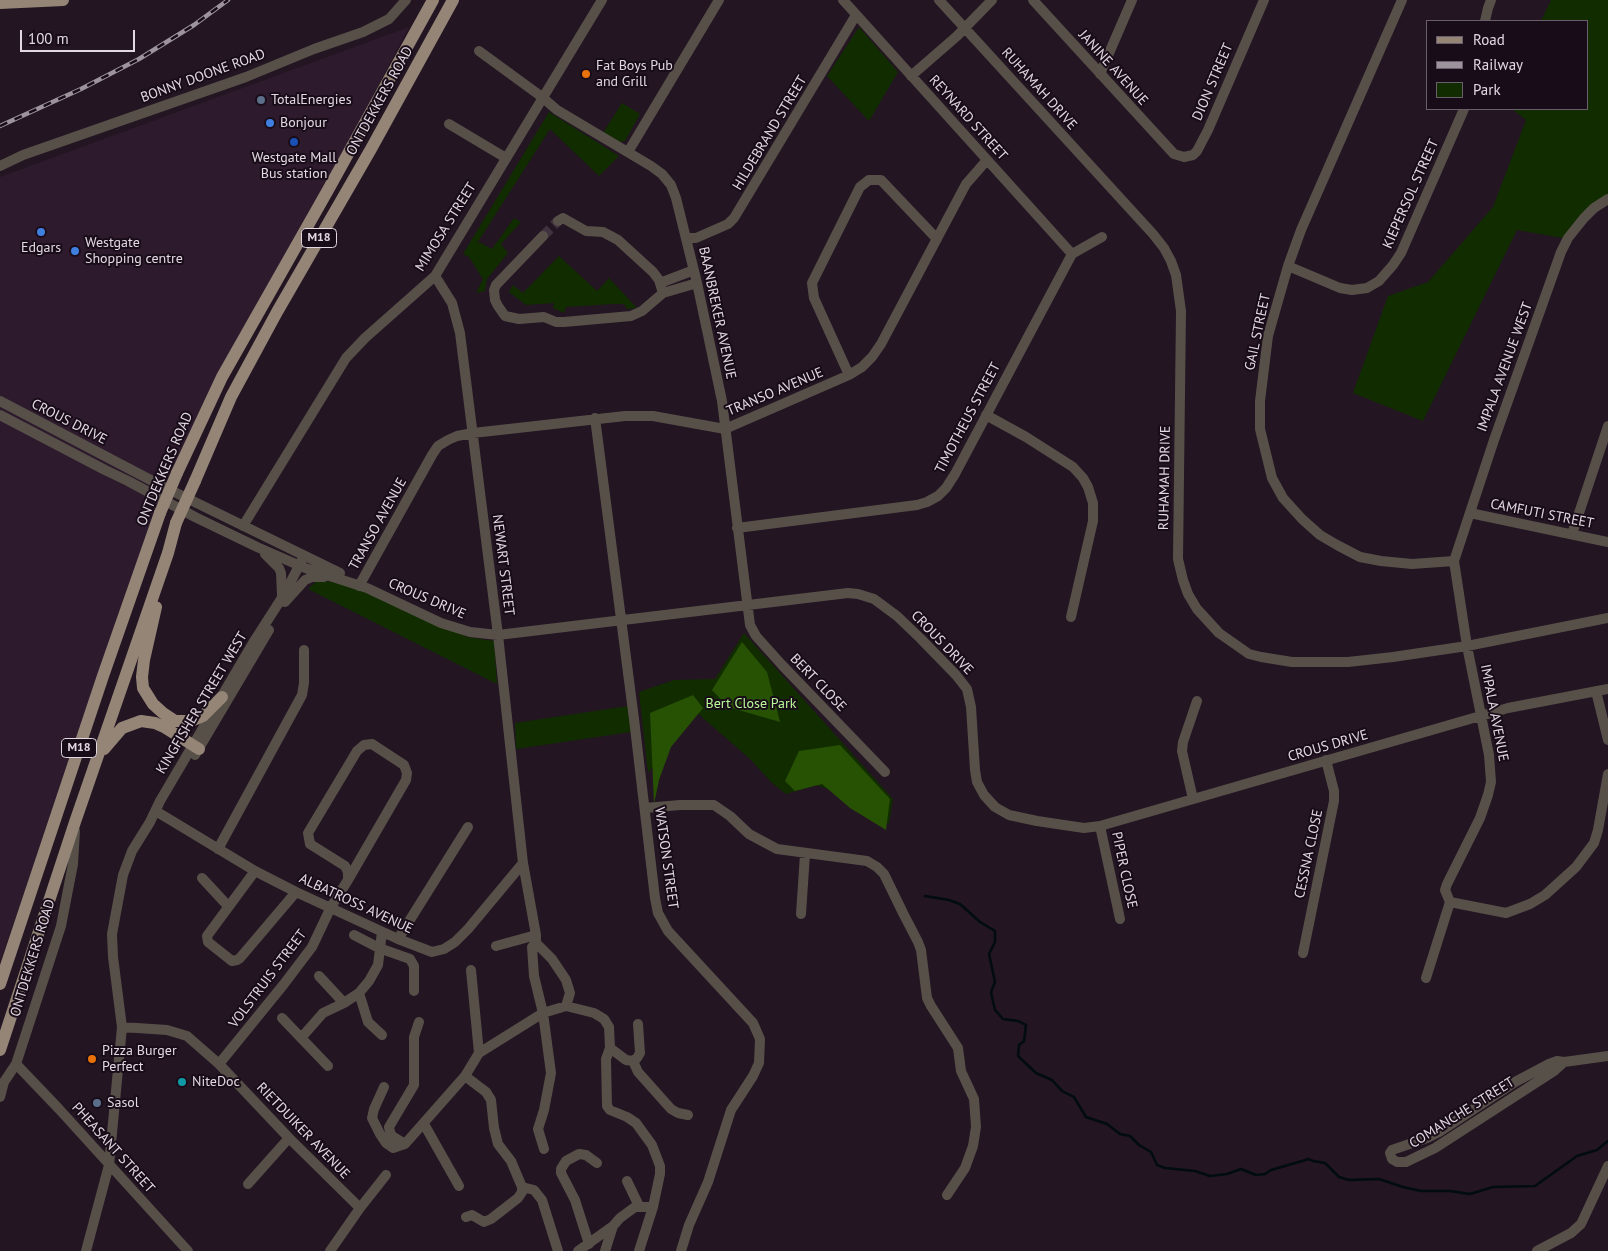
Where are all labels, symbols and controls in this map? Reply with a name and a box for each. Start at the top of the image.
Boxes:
scale bar [22,20,138,52]
legend [1426,20,1588,110]
street label: JANINE AVENUE [1075,27,1151,109]
text: 100 m [28,29,69,48]
text: Road [1473,30,1505,49]
street label: DION STREET [1189,41,1237,123]
street label: ONTDEKKERS ROAD [343,44,417,158]
street label: RUHAMAH DRIVE [998,45,1080,133]
street label: BONNY DOONE ROAD [138,46,268,106]
text: Railway [1473,55,1523,74]
place label: Fat Boys Pub and Grill [596,58,673,90]
marker: Fat Boys Pub and Grill [580,68,592,80]
street label: REYNARD STREET [925,72,1011,164]
street label: HILDEBRAND STREET [729,73,811,193]
text: Park [1473,80,1501,99]
place label: TotalEnergies [271,92,352,108]
marker: TotalEnergies [255,94,267,106]
place label: Bonjour [280,115,327,131]
marker: Bonjour [264,117,276,129]
marker: Westgate Mall Bus station [288,136,300,148]
street label: KIEPERSOL STREET [1379,137,1443,251]
place label: Westgate Mall Bus station [252,150,336,182]
street label: MIMOSA STREET [412,180,480,274]
marker: Edgars [35,226,47,238]
road number: M18 [302,228,336,248]
place label: Westgate Shopping centre [85,235,183,268]
place label: Edgars [21,240,61,256]
marker: Westgate Shopping centre [69,245,81,257]
street label: BAANBREKER AVENUE [695,245,739,381]
street label: GAIL STREET [1242,292,1274,372]
street label: IMPALA AVENUE WEST [1474,300,1536,434]
street label: TIMOTHEUS STREET [932,360,1004,476]
street label: TRANSO AVENUE [724,364,826,420]
street label: CROUS DRIVE [28,396,110,448]
street label: ONTDEKKERS ROAD [133,410,197,528]
street label: RUHAMAH DRIVE [1156,426,1174,530]
street label: TRANSO AVENUE [346,475,410,573]
street label: CAMFUTI STREET [1489,496,1595,532]
street label: NEWART STREET [488,514,518,616]
street label: CROUS DRIVE [386,575,468,623]
street label: CROUS DRIVE [907,607,977,679]
street label: KINGFISHER STREET WEST [153,629,251,777]
street label: BERT CLOSE [786,651,850,715]
street label: IMPALA AVENUE [1476,663,1512,763]
park label: Bert Close Park [705,696,797,712]
street label: CROUS DRIVE [1286,727,1370,765]
road number: M18 [62,738,96,758]
street label: WATSON STREET [651,806,681,910]
street label: CESSNA CLOSE [1291,808,1327,900]
street label: PIPER CLOSE [1108,830,1140,910]
street label: ALBATROSS AVENUE [296,870,416,938]
street label: ONTDEKKERS ROAD [7,897,59,1019]
street label: VOLSTRUIS STREET [226,927,310,1031]
place label: Pizza Burger Perfect [102,1043,177,1076]
marker: Pizza Burger Perfect [86,1053,98,1065]
place label: NiteDoc [192,1074,240,1090]
street label: COMANCHE STREET [1406,1074,1518,1152]
marker: NiteDoc [176,1076,188,1088]
street label: RIETDUIKER AVENUE [253,1079,353,1183]
place label: Sasol [107,1095,139,1111]
marker: Sasol [91,1097,103,1109]
street label: PHEASANT STREET [68,1099,158,1197]

